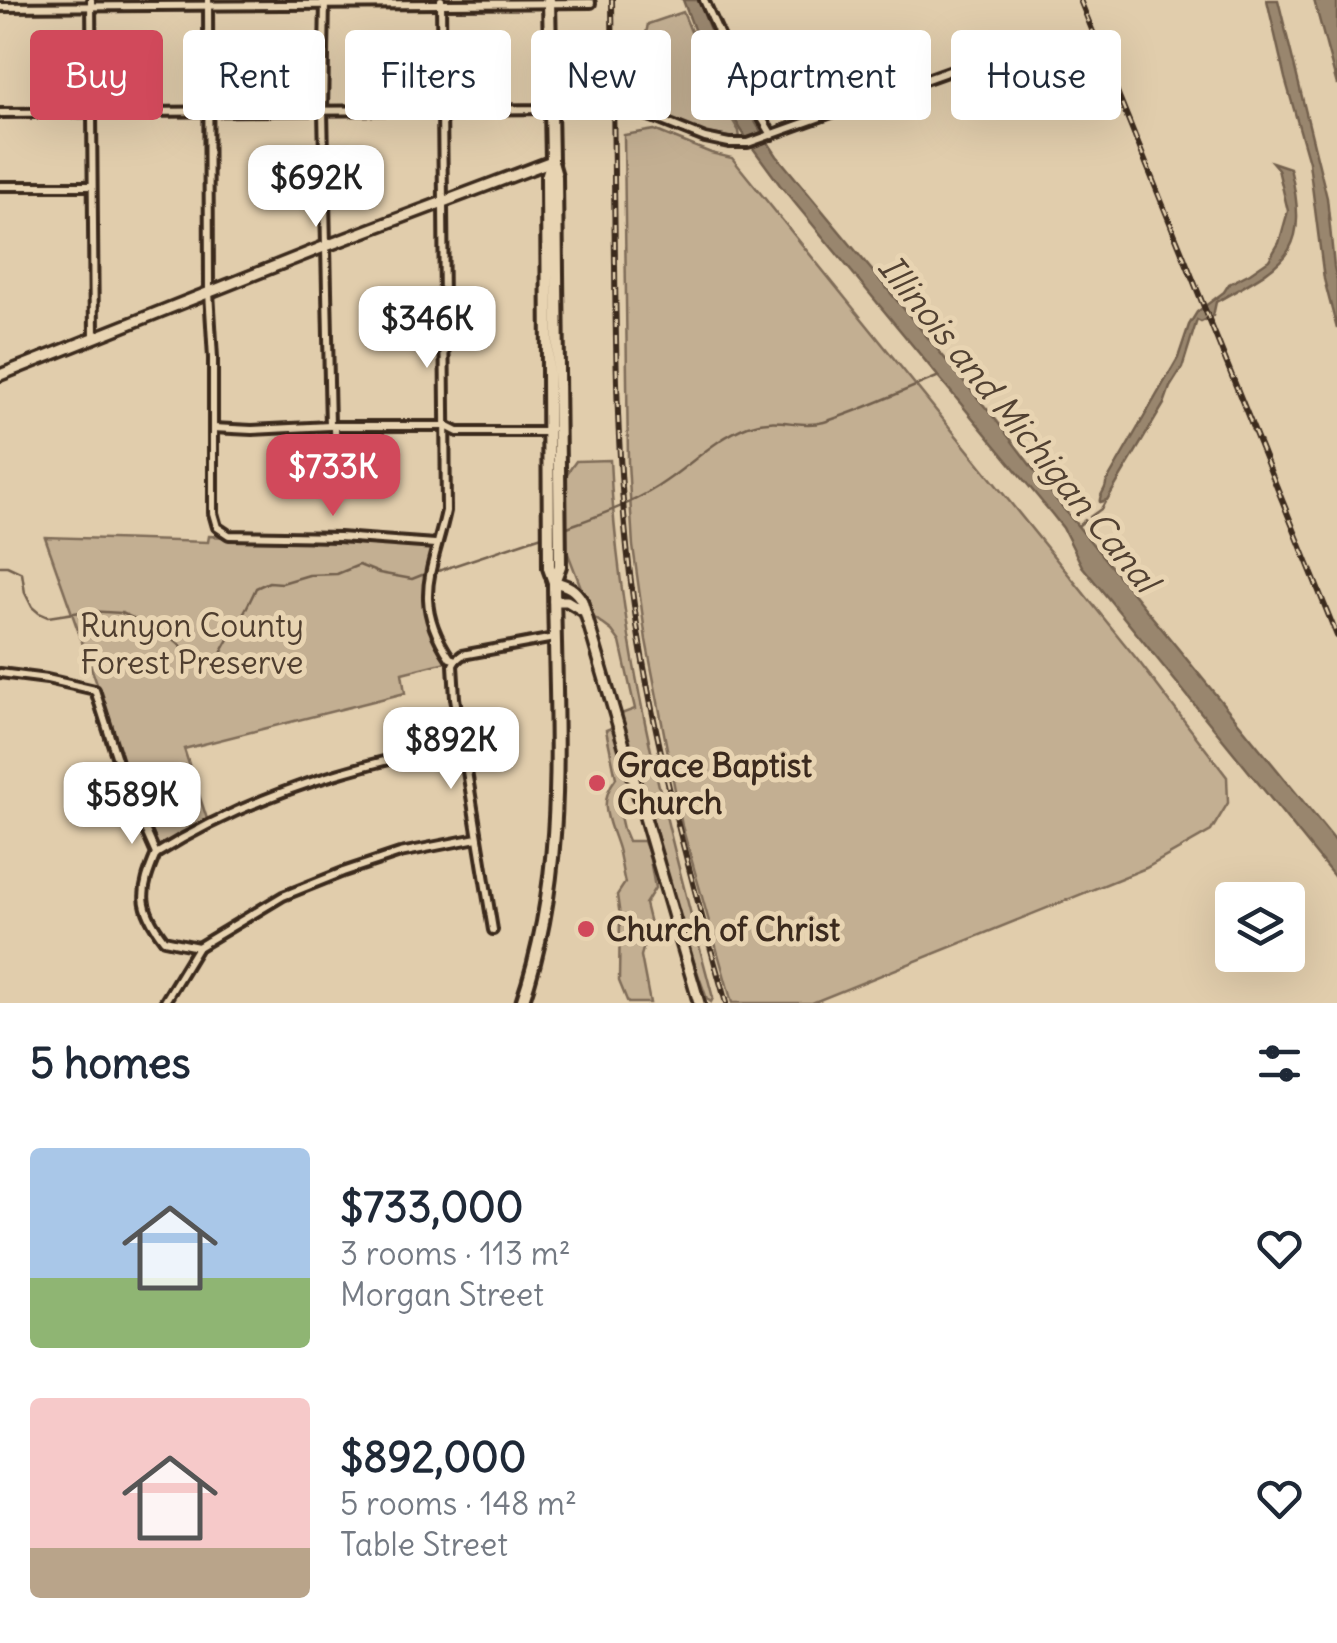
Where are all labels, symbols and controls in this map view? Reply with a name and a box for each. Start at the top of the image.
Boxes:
chip: Buy [30,30,163,120]
chip: Rent [183,30,325,120]
chip: Filters [345,30,511,120]
chip: New [531,30,671,120]
chip: Apartment [691,30,931,120]
chip: House [951,30,1121,120]
pin: $692K [246,145,386,230]
text: $692K [270,157,362,198]
water label: Illinois and Michigan Canal [869,246,1171,604]
pin: $346K [357,286,497,371]
text: $346K [381,298,473,339]
pin: $733K [263,434,403,519]
text: $733K [288,446,378,487]
park label: Runyon County Forest Preserve [80,605,304,683]
pin: $892K [381,707,521,792]
text: $892K [405,719,497,760]
place label: Grace Baptist Church [617,745,812,823]
pin: $589K [62,762,202,847]
marker: Grace Baptist Church [586,772,608,794]
text: $589K [86,774,178,815]
map controls [1215,882,1305,972]
button: layers [1215,882,1305,972]
place label: Church of Christ [606,909,840,950]
marker: Church of Christ [575,918,597,940]
icon: filters [1252,1036,1307,1091]
text: 5 homes [30,1037,191,1089]
text: $733,000 [340,1181,523,1233]
icon: home [110,1188,230,1308]
icon: heart [1252,1221,1307,1276]
text: 3 rooms · 113 m² [340,1233,571,1274]
text: Morgan Street [340,1274,544,1315]
text: $892,000 [340,1431,526,1483]
icon: home [110,1438,230,1558]
icon: heart [1252,1471,1307,1526]
text: 5 rooms · 148 m² [340,1483,577,1524]
text: Table Street [340,1524,508,1565]

